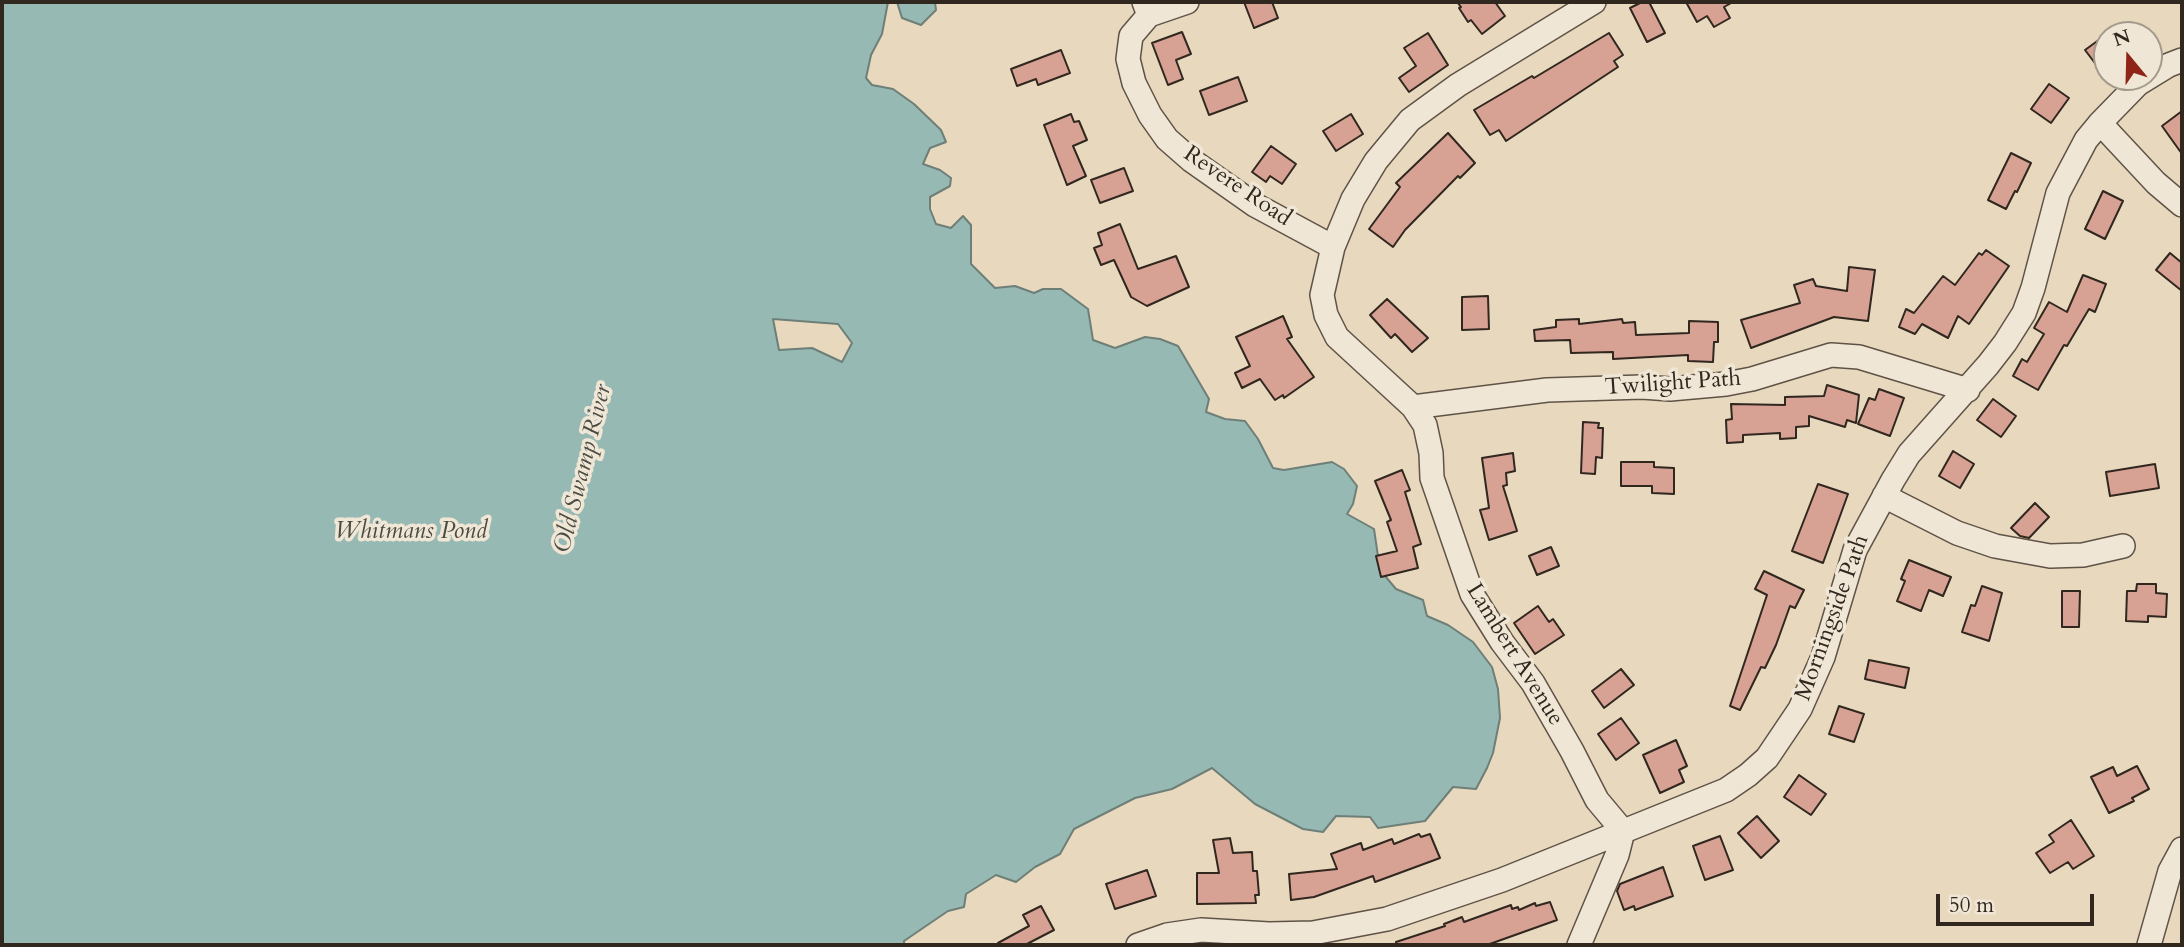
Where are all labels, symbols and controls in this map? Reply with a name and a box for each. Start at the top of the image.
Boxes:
north arrow [2093,21,2163,91]
text: N [2110,23,2134,53]
street label: Revere Road [1178,141,1296,233]
street label: Twilight Path [1604,365,1742,403]
water label: Old Swamp River [549,382,619,556]
water label: Whitmans Pond [335,518,487,546]
street label: Morningside Path [1790,531,1876,705]
street label: Lambert Avenue [1459,579,1569,731]
scale bar [1939,880,2096,924]
text: 50 m [1949,891,1994,920]

